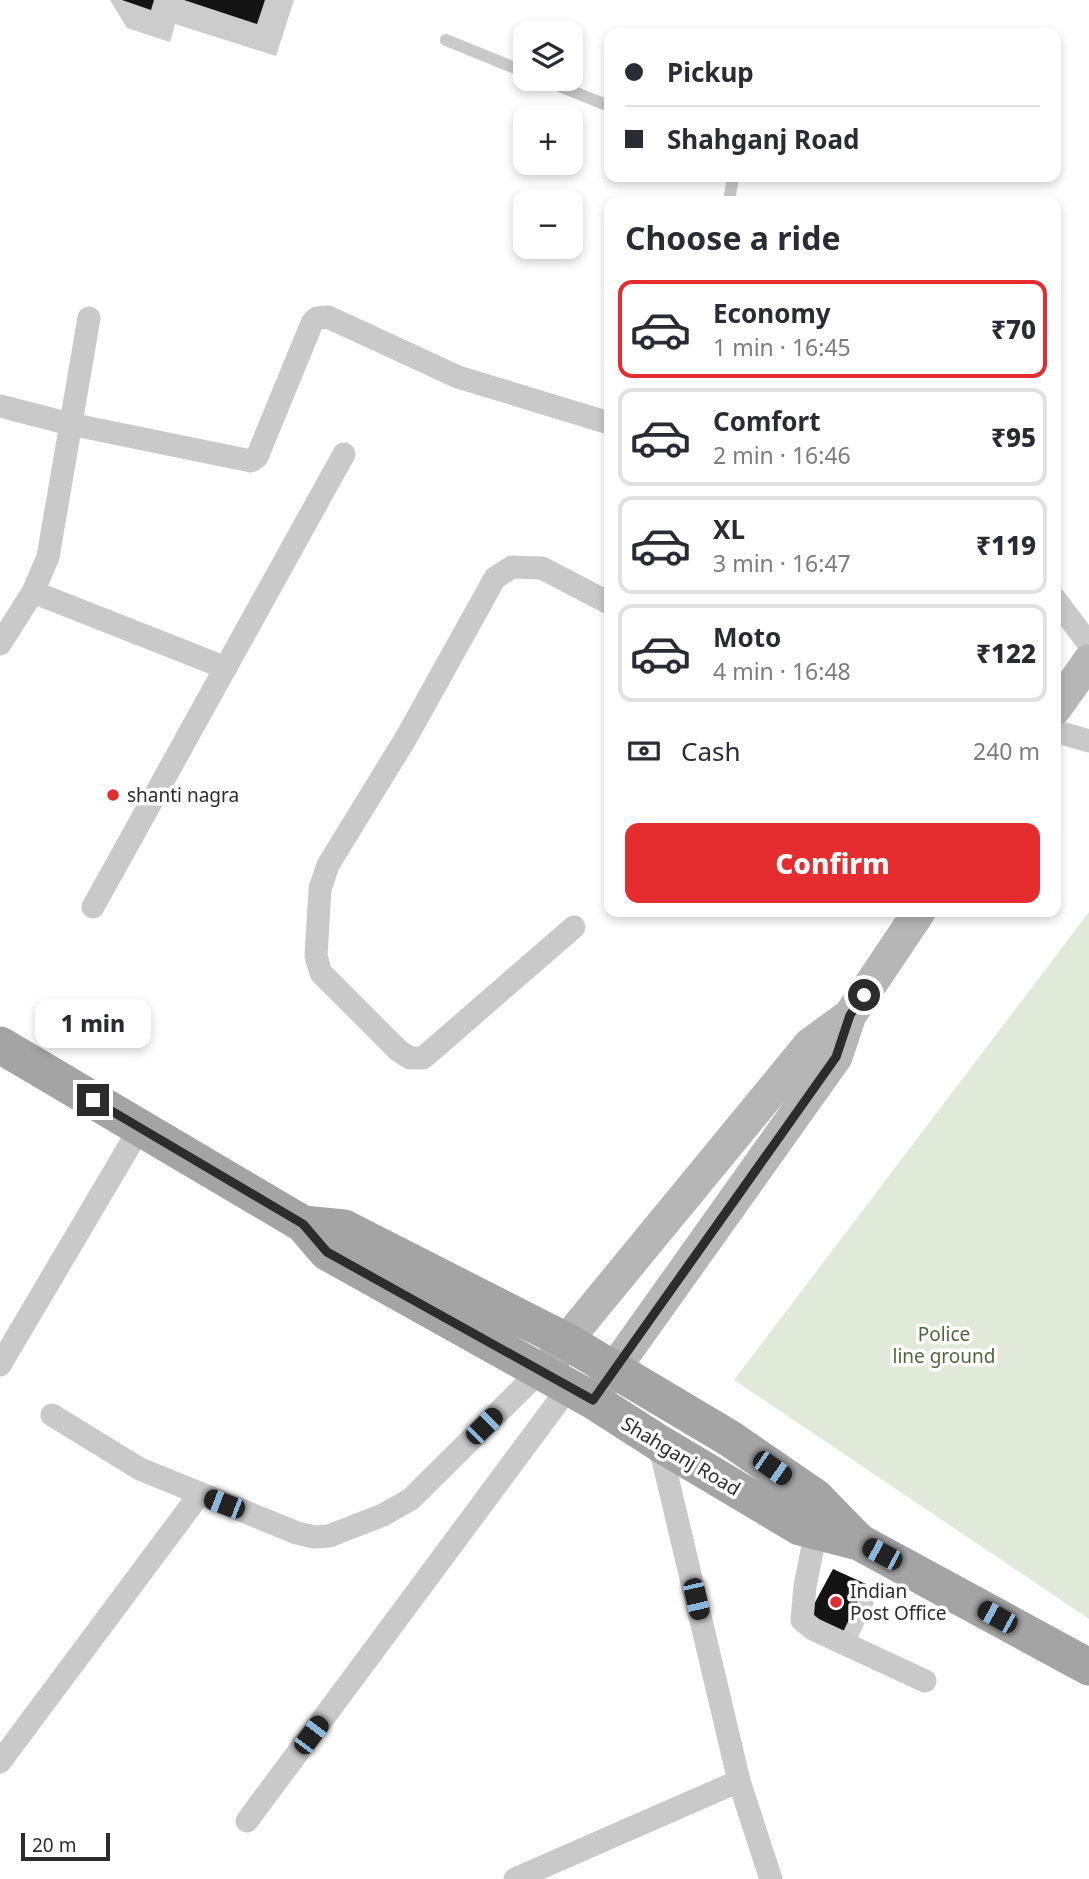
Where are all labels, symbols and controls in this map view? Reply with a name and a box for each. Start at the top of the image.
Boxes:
map controls [513,21,583,259]
button: layers [513,21,583,91]
text: Pickup [667,54,754,90]
button: + [513,105,583,175]
text: Shahganj Road [667,121,859,157]
button: − [513,189,583,259]
text: Choose a ride [625,216,841,259]
text: Economy [713,295,831,331]
icon: car [629,298,692,361]
text: ₹70 [991,311,1036,347]
text: 1 min · 16:45 [713,331,851,363]
text: Comfort [713,403,821,439]
icon: car [629,406,692,469]
text: ₹95 [991,419,1036,455]
text: 2 min · 16:46 [713,439,851,471]
text: XL [713,511,745,547]
icon: car [629,514,692,577]
text: ₹119 [976,527,1036,563]
text: 3 min · 16:47 [713,547,851,579]
text: Moto [713,619,781,655]
icon: car [629,622,692,685]
text: ₹122 [976,635,1036,671]
text: 4 min · 16:48 [713,655,851,687]
icon: cash [625,732,663,770]
text: Cash [681,733,741,769]
text: 240 m [973,735,1040,767]
place label: shanti nagra [127,782,239,808]
marker: shanti nagra [105,787,121,803]
button: Confirm [625,823,1040,903]
route start [848,979,880,1011]
callout: 1 min [35,998,151,1048]
text: 1 min [61,1007,125,1039]
route end [77,1084,109,1116]
park label: Police line ground [892,1321,996,1369]
car [462,1404,507,1448]
street label: Shahganj Road [617,1410,745,1502]
car [749,1447,796,1489]
car [201,1487,248,1521]
car [859,1535,906,1573]
car [682,1576,711,1622]
place label: Indian Post Office [850,1578,947,1626]
marker: Indian Post Office [828,1594,844,1610]
car [974,1598,1021,1636]
car [290,1712,333,1758]
scale bar [21,1830,110,1862]
text: 20 m [32,1832,76,1858]

